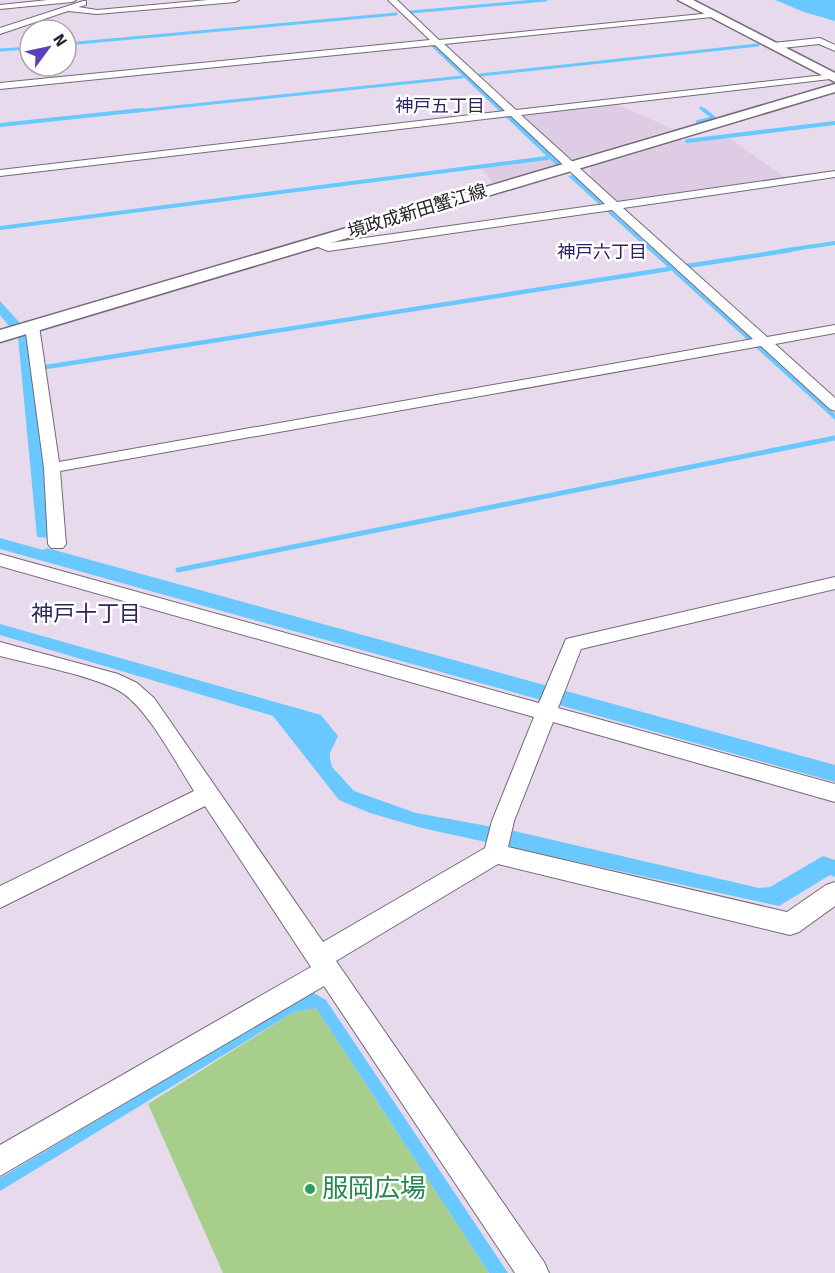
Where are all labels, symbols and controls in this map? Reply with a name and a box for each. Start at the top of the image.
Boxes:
north arrow [18,18,78,78]
text: N [48,30,71,50]
district label: 神戸五丁目 [395,95,485,117]
street label: 境政成新田蟹江線 [345,179,489,243]
district label: 神戸六丁目 [557,241,647,263]
district label: 神戸十丁目 [31,600,141,627]
place label: 服岡広場 [322,1173,426,1205]
marker: 服岡広場 [303,1182,317,1196]

